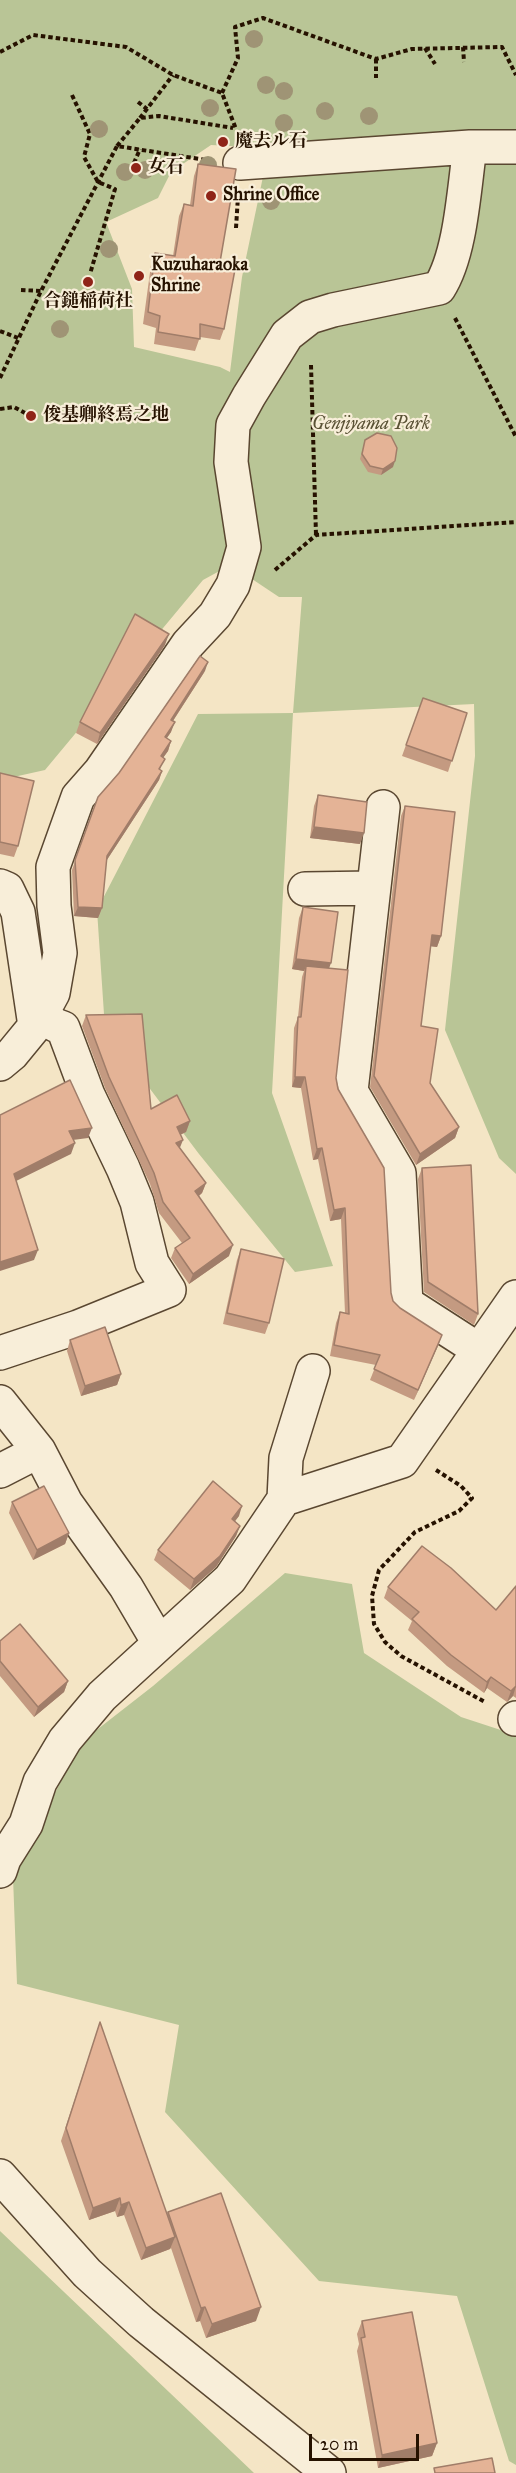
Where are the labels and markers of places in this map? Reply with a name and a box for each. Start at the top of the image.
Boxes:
place label: 魔去ル石 [235,131,307,153]
marker: 魔去ル石 [216,135,230,149]
place label: 女石 [148,157,184,179]
marker: 女石 [129,161,143,175]
place label: Shrine Office [223,185,319,207]
marker: Shrine Office [204,189,218,203]
place label: Kuzuharaoka Shrine [151,255,248,298]
marker: Kuzuharaoka Shrine [132,269,146,283]
marker: 合鎚稲荷社 [81,275,95,289]
place label: 合鎚稲荷社 [43,291,133,313]
place label: 俊基卿終焉之地 [43,405,169,427]
marker: 俊基卿終焉之地 [24,409,38,423]

